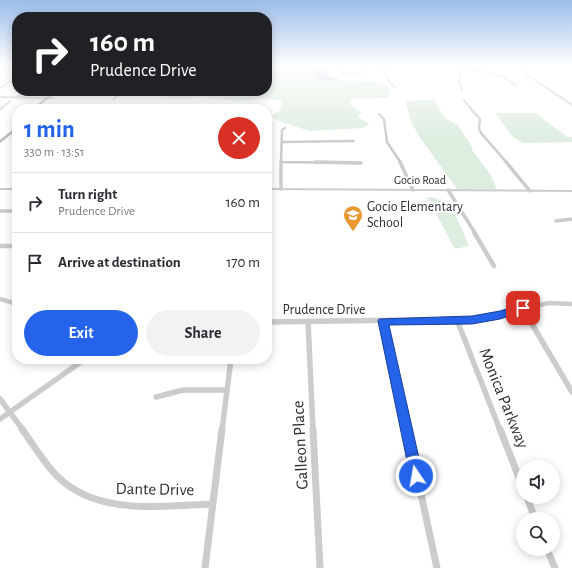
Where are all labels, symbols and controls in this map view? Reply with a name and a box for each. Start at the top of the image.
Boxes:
icon: right [24,28,76,80]
text: 160 m [90,29,155,57]
text: Prudence Drive [90,62,197,80]
button: close [218,117,260,159]
text: 1 min [24,118,75,142]
text: 330 m · 13:51 [24,146,84,159]
street label: Gocio Road [394,174,446,186]
text: Turn right [58,187,117,202]
icon: right [24,192,46,214]
text: 160 m [225,195,260,210]
place label: Gocio Elementary School [367,200,463,230]
school or university icon: Gocio Elementary School [342,204,364,232]
text: Prudence Drive [58,205,135,218]
icon: arrive [24,252,46,274]
text: Arrive at destination [58,255,181,270]
text: 170 m [226,255,260,270]
pin [506,291,540,325]
icon: arrive [512,297,534,319]
street label: Prudence Drive [283,303,365,317]
button: Exit [24,310,138,356]
button: Share [146,310,260,356]
street label: Monica Parkway [475,345,532,452]
street label: Galleon Place [289,400,311,490]
position arrow [395,455,437,497]
map controls [516,460,560,556]
button: sound [516,460,560,504]
street label: Dante Drive [116,480,195,498]
button: search [516,512,560,556]

